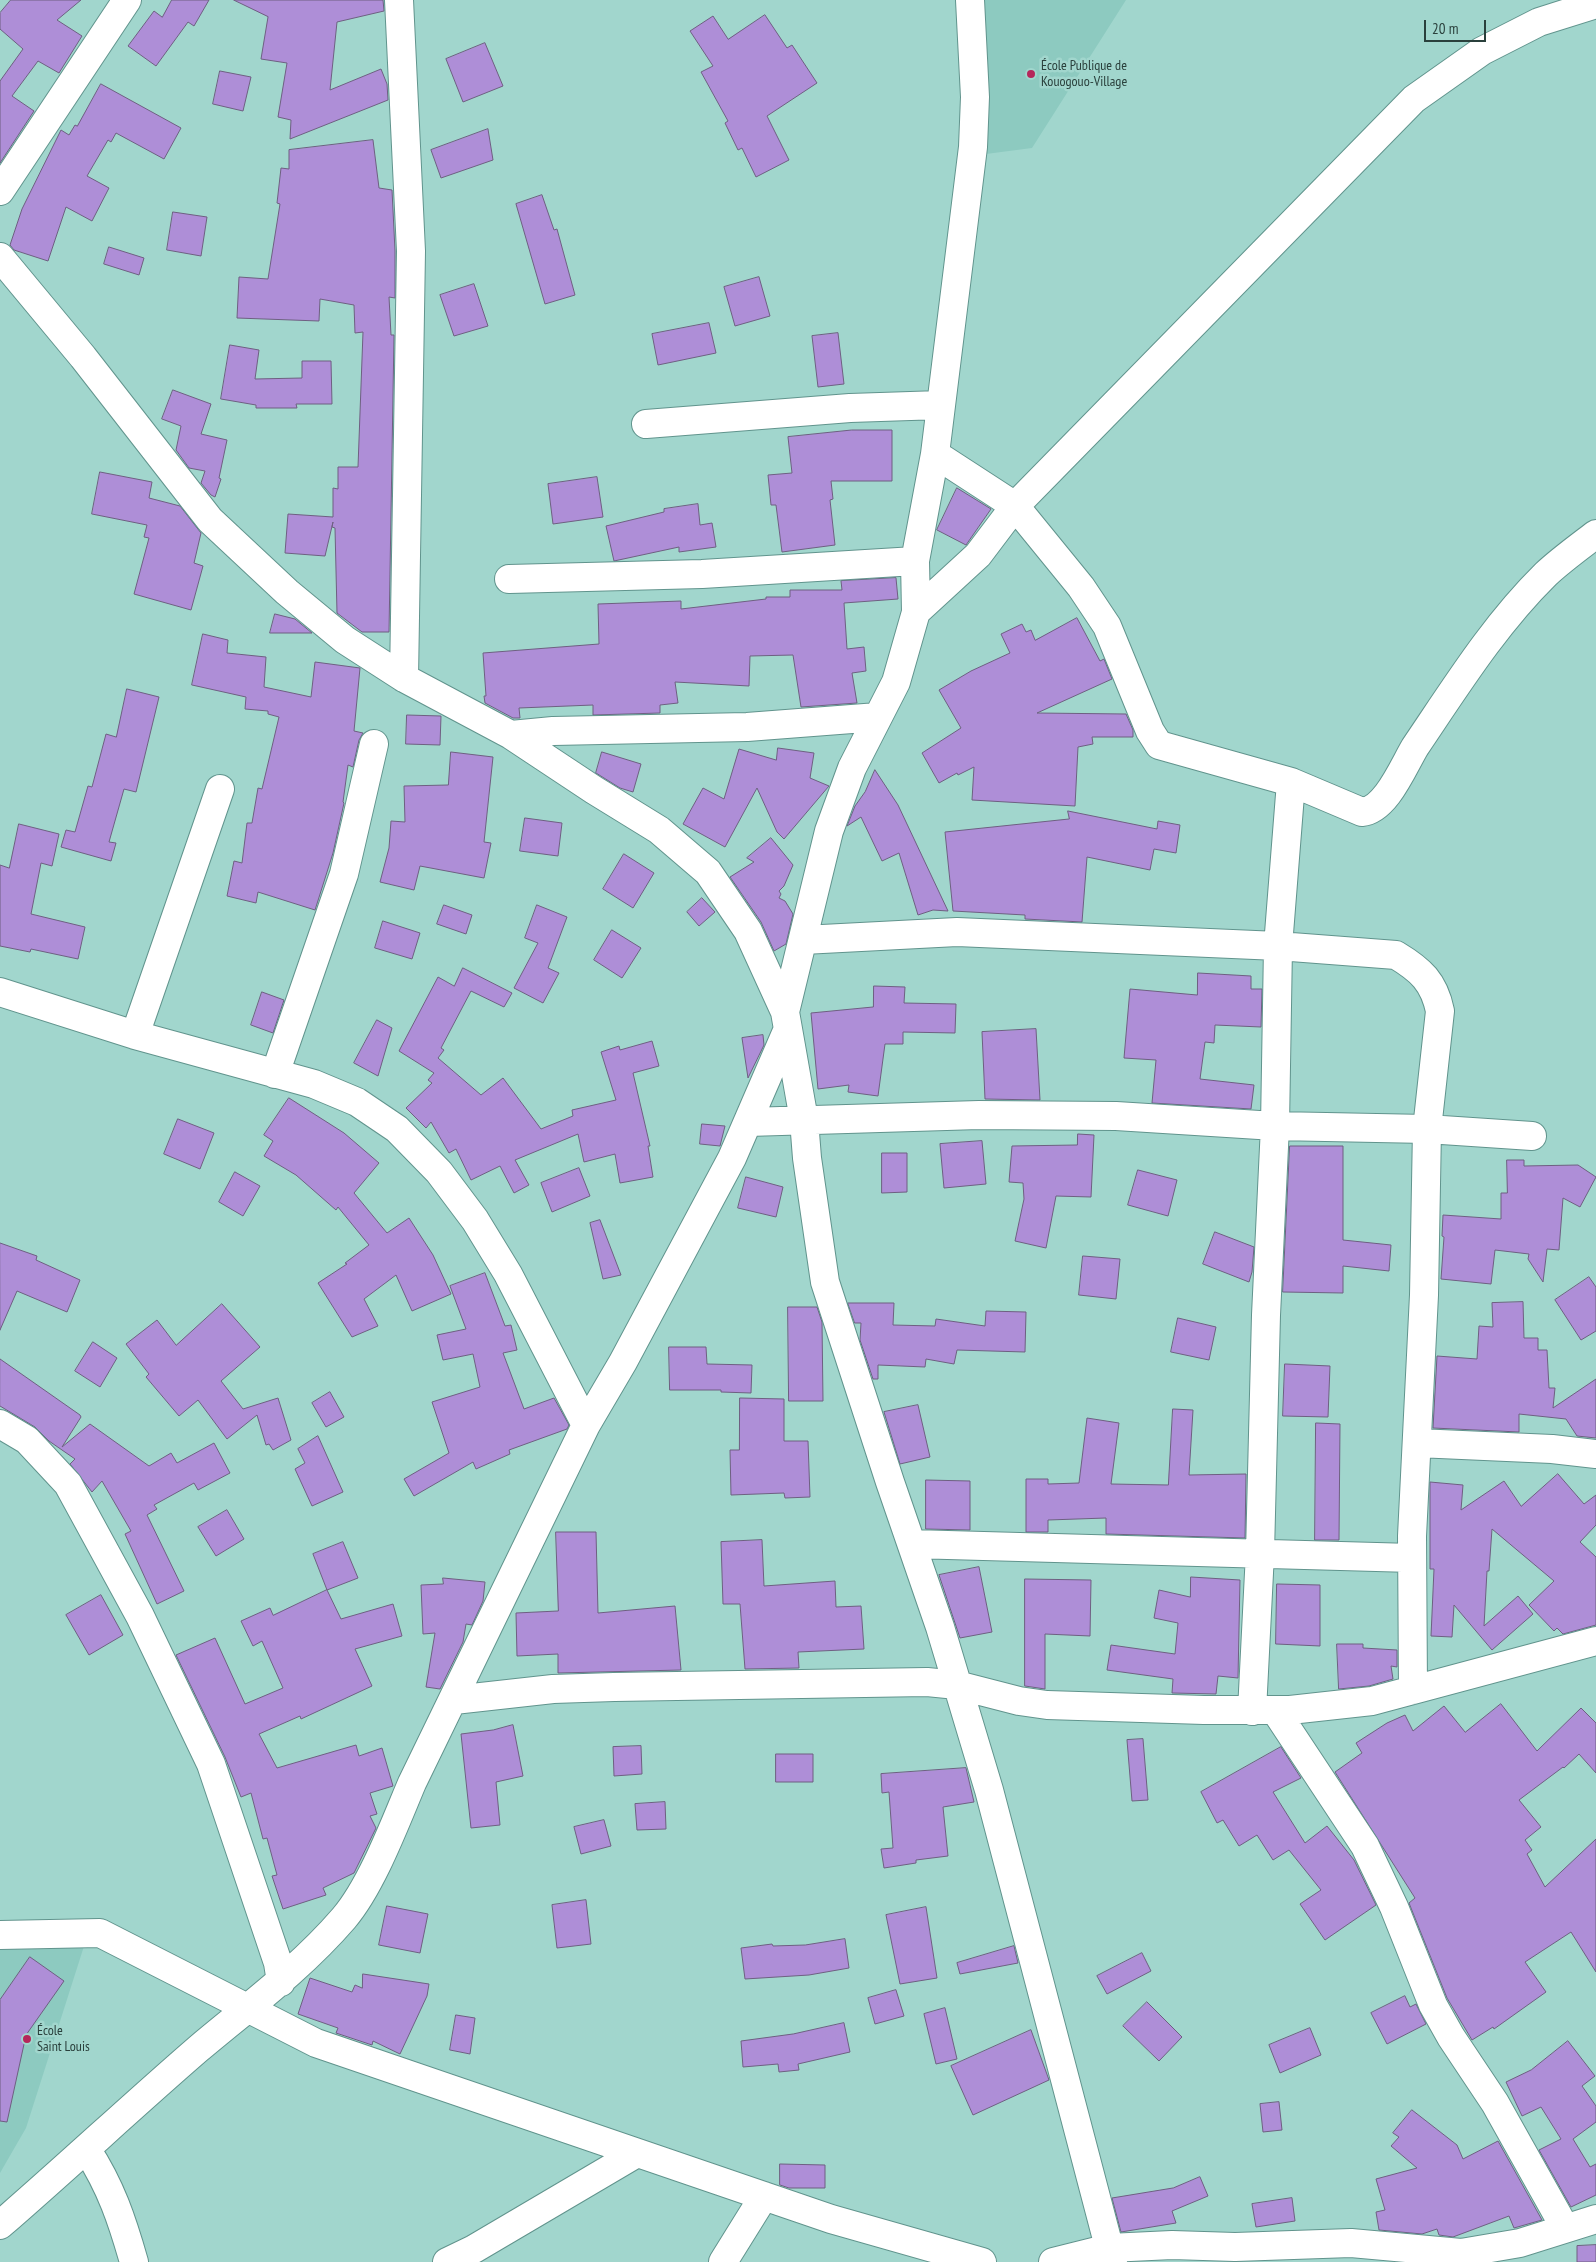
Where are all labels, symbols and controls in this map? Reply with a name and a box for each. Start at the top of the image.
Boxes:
scale bar [1426,10,1488,42]
text: 20 m [1432,19,1458,38]
place label: École Publique de Kouogouo-Village [1041,58,1127,90]
marker: École Publique de Kouogouo-Village [1025,68,1037,80]
place label: École Saint Louis [37,2023,90,2056]
marker: École Saint Louis [21,2033,33,2045]

